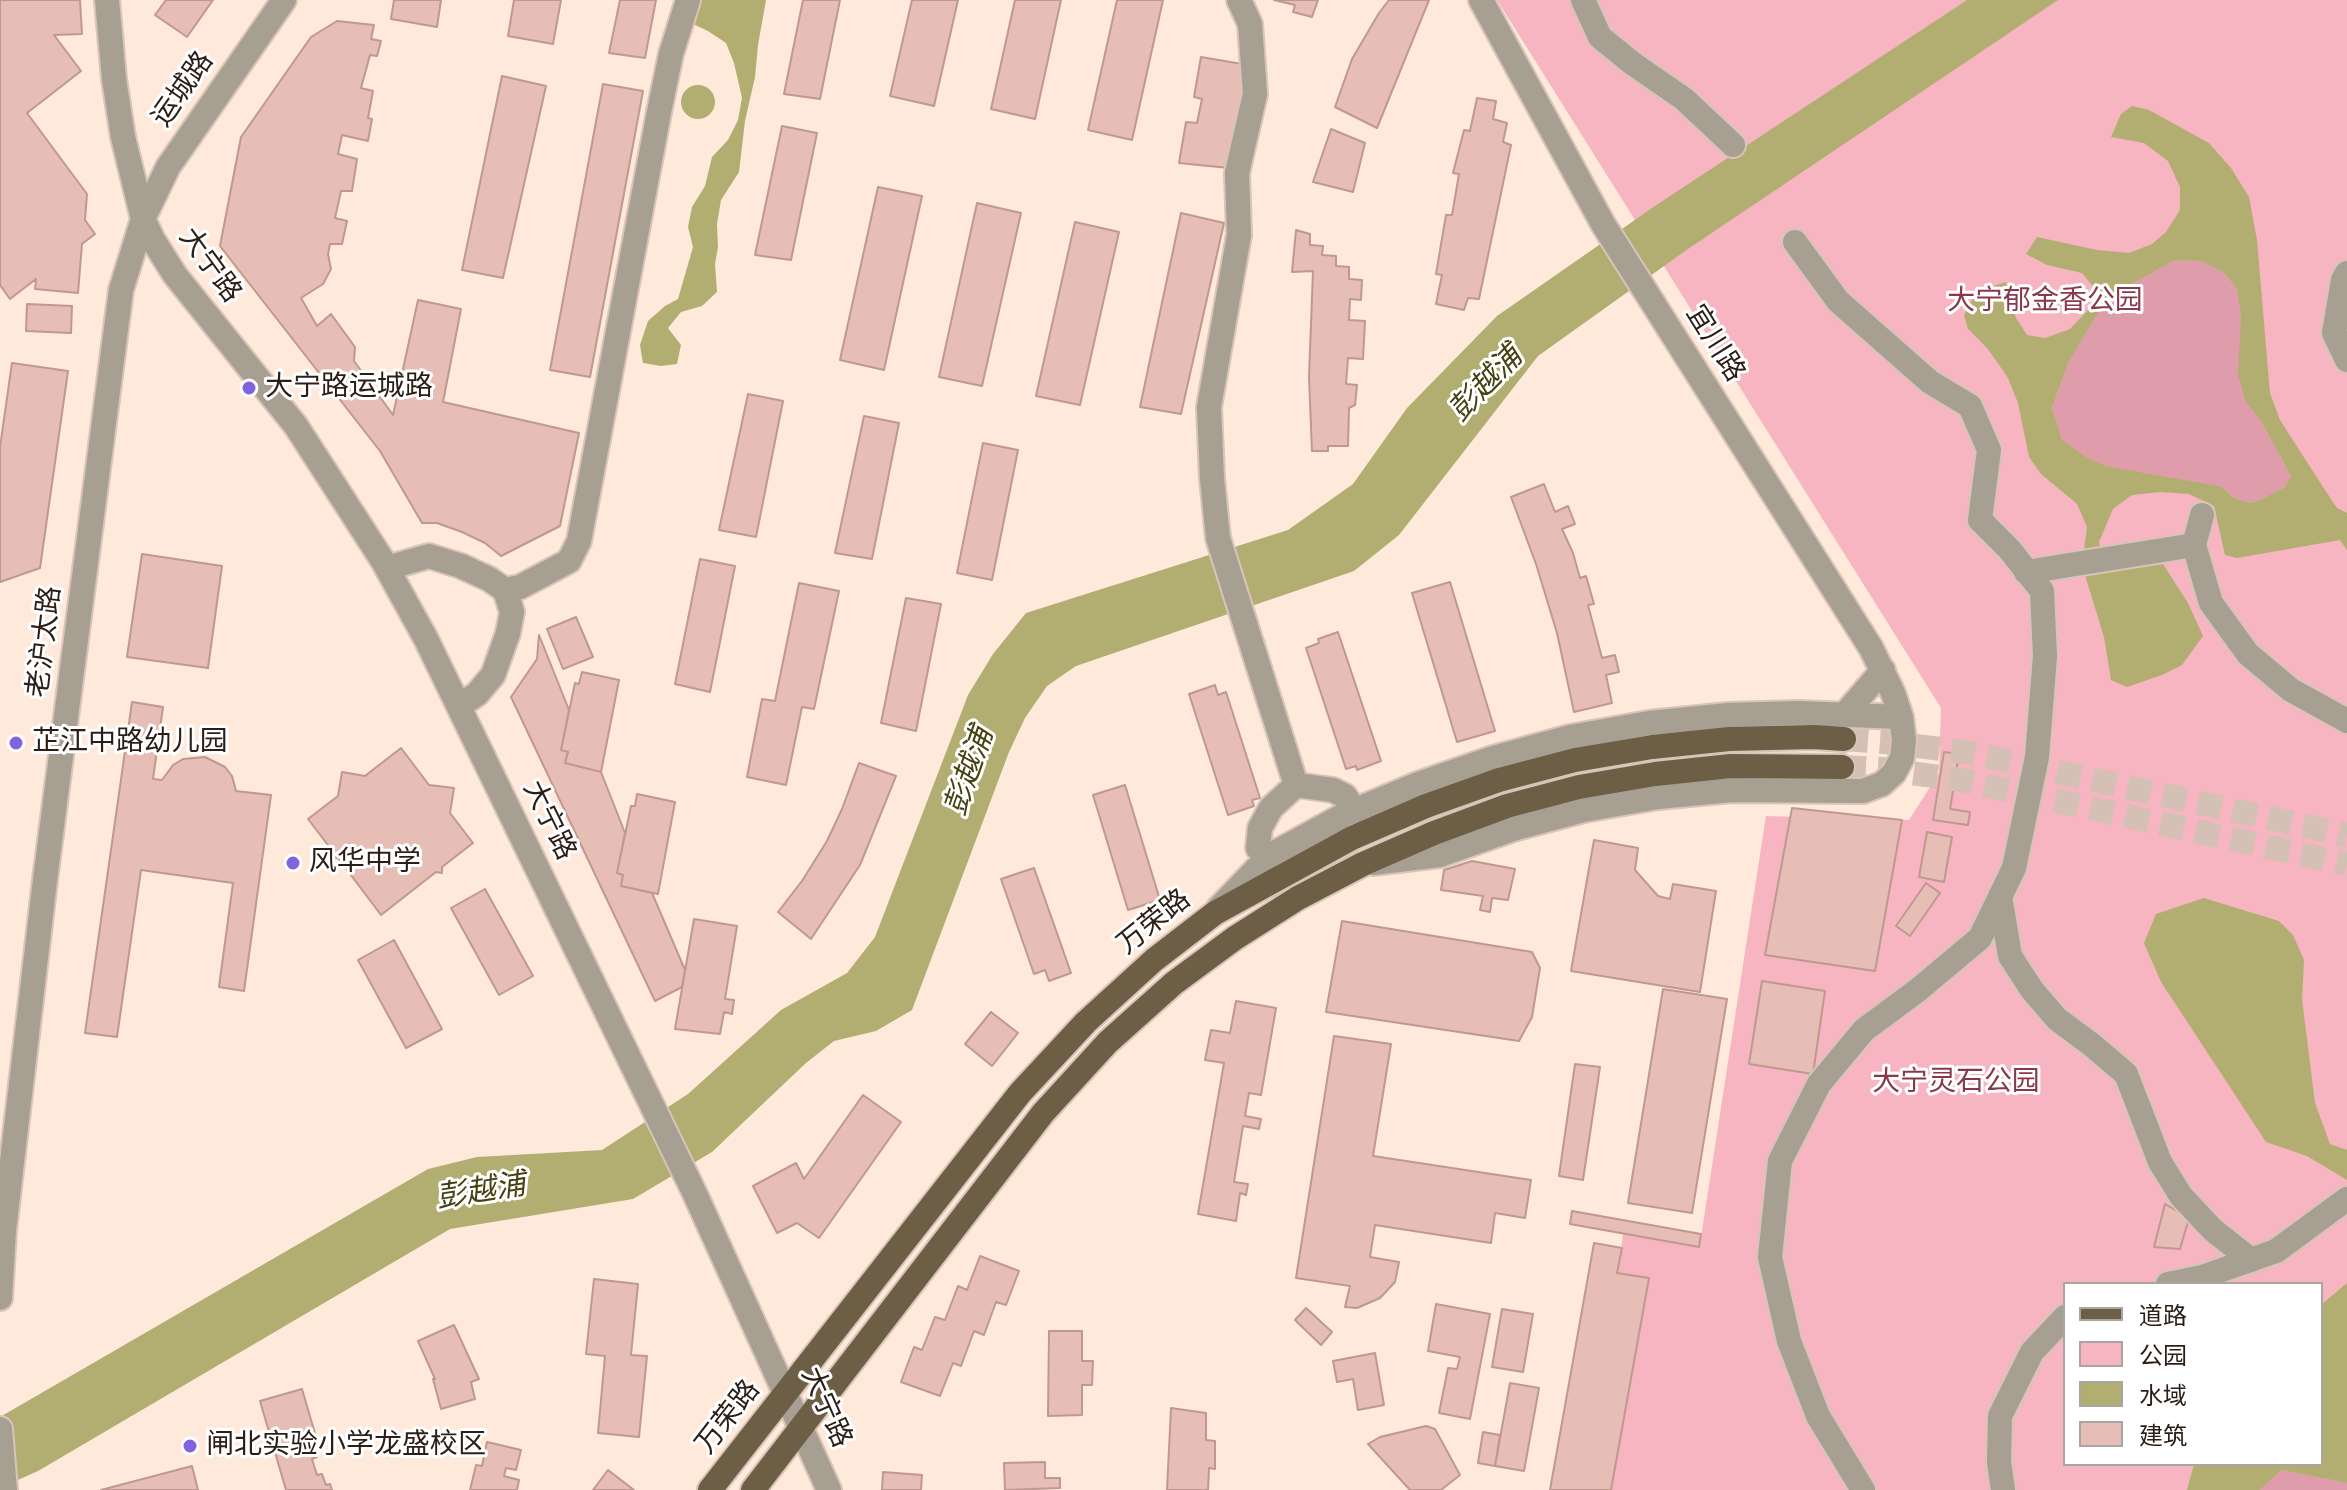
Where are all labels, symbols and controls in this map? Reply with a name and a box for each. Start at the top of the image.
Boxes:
street label: 运城路 [146,46,222,134]
street label: 大宁路 [171,222,247,310]
park label: 大宁郁金香公园 [1947,285,2143,319]
street label: 宜川路 [1677,299,1751,389]
water label: 彭越浦 [1443,340,1531,430]
place label: 大宁路运城路 [265,371,433,405]
marker: 大宁路运城路 [240,379,258,397]
street label: 老沪太路 [23,584,69,700]
water label: 彭越浦 [939,724,1003,820]
place label: 芷江中路幼儿园 [32,726,228,760]
marker: 芷江中路幼儿园 [7,734,25,752]
street label: 大宁路 [514,776,582,866]
place label: 风华中学 [309,846,421,880]
marker: 风华中学 [284,854,302,872]
street label: 万荣路 [1112,884,1198,962]
park label: 大宁灵石公园 [1872,1066,2040,1100]
water label: 彭越浦 [434,1168,528,1218]
legend [2063,1282,2323,1466]
text: 道路 [2139,1298,2187,1333]
text: 公园 [2139,1338,2187,1373]
street label: 大宁路 [793,1363,857,1453]
street label: 万荣路 [690,1375,768,1461]
text: 水域 [2139,1378,2187,1413]
text: 建筑 [2139,1418,2187,1453]
place label: 闸北实验小学龙盛校区 [206,1429,486,1463]
marker: 闸北实验小学龙盛校区 [181,1437,199,1455]

